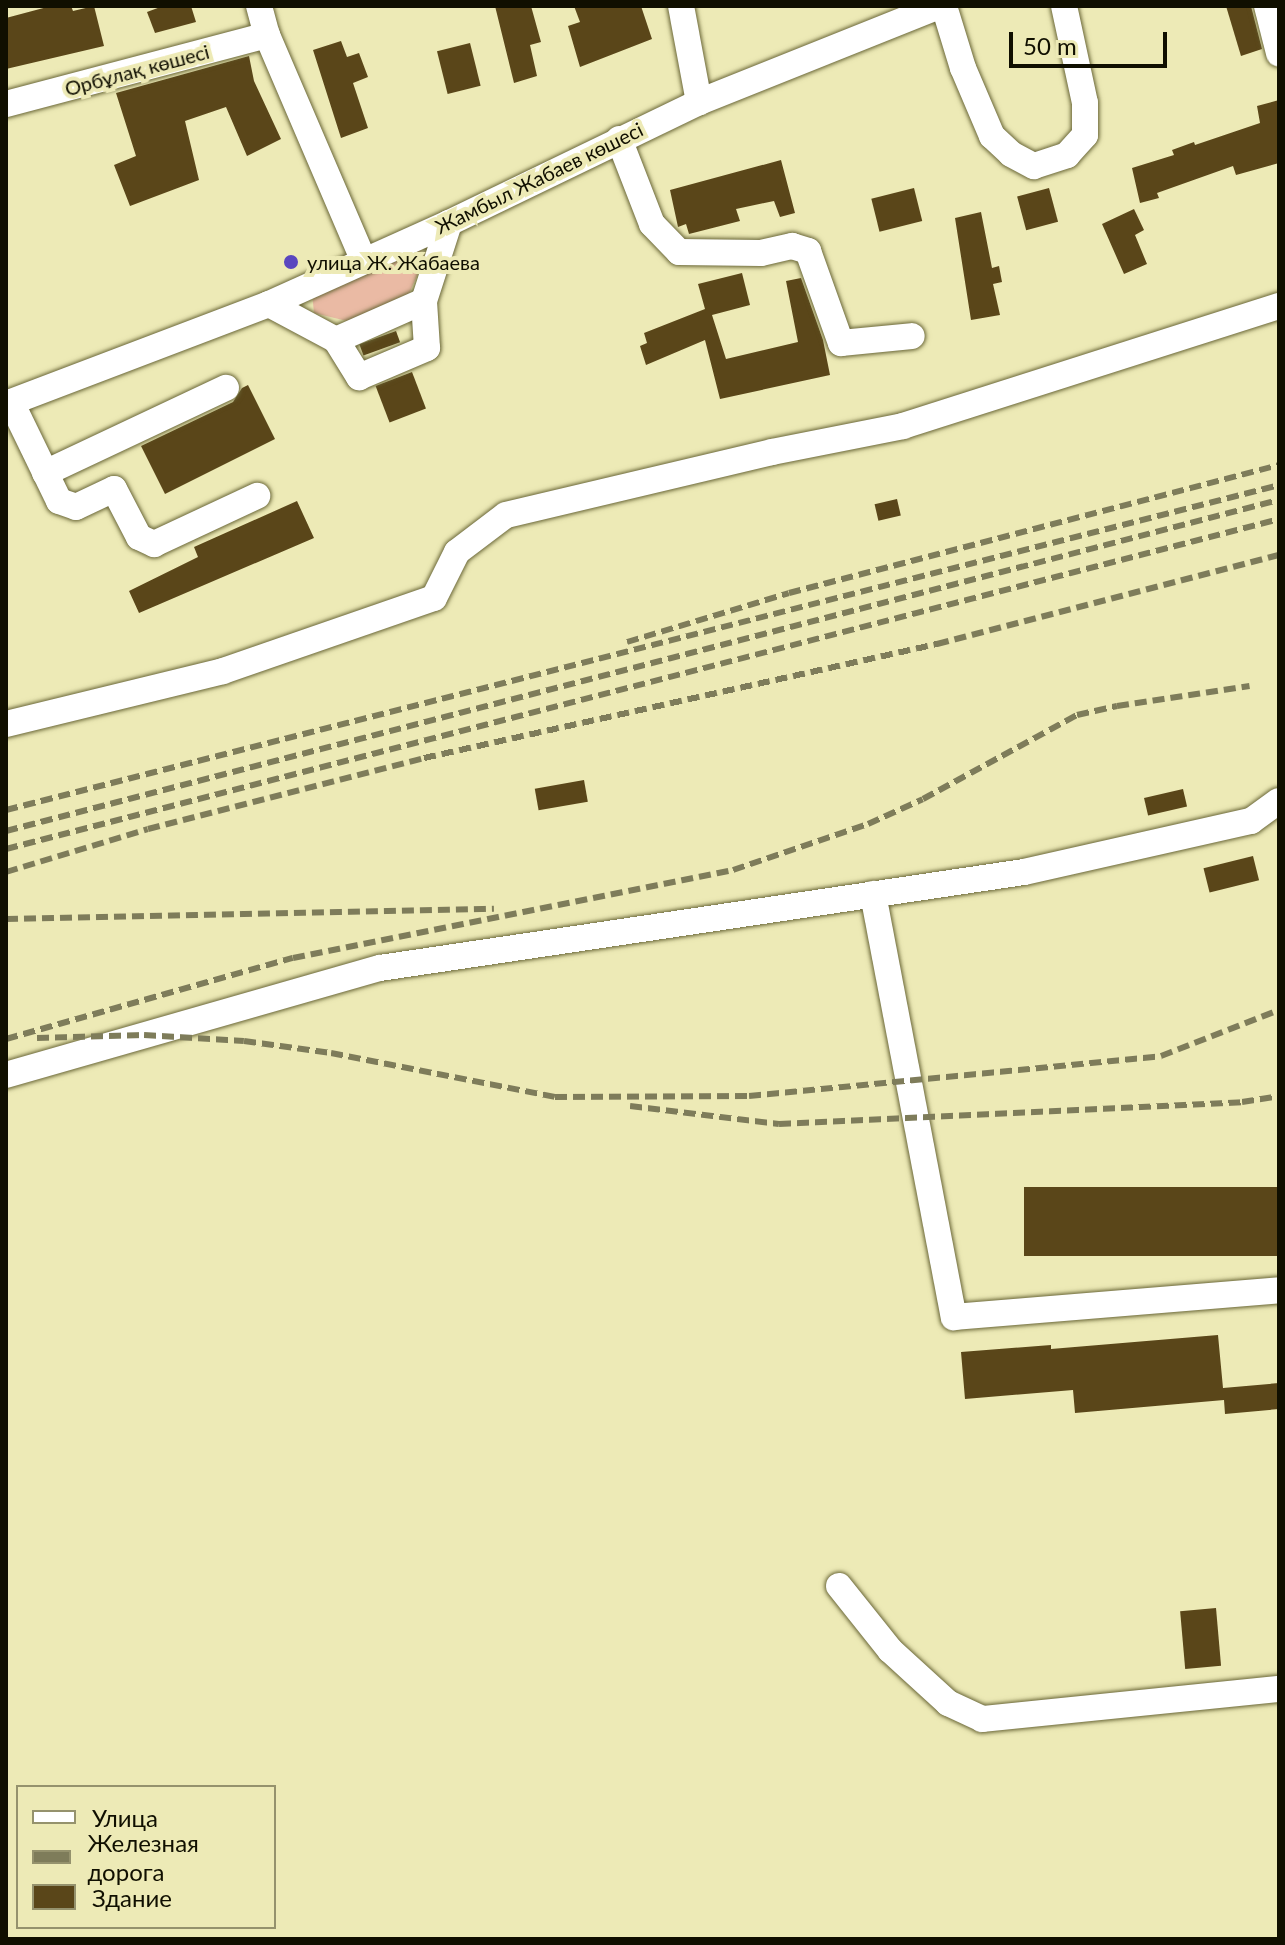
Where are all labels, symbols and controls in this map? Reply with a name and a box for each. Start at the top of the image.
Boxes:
scale bar [1013,16,1171,66]
text: 50 m [1023,31,1077,60]
street label: Орбұлақ көшесі [62,39,212,101]
street label: Жамбыл Жабаев көшесі [431,117,647,239]
place label: улица Ж. Жабаева [307,250,480,274]
marker: улица Ж. Жабаева [282,253,300,271]
legend [16,1785,276,1929]
text: Улица [92,1803,158,1832]
text: Железная дорога [87,1828,199,1886]
text: Здание [92,1883,172,1912]

